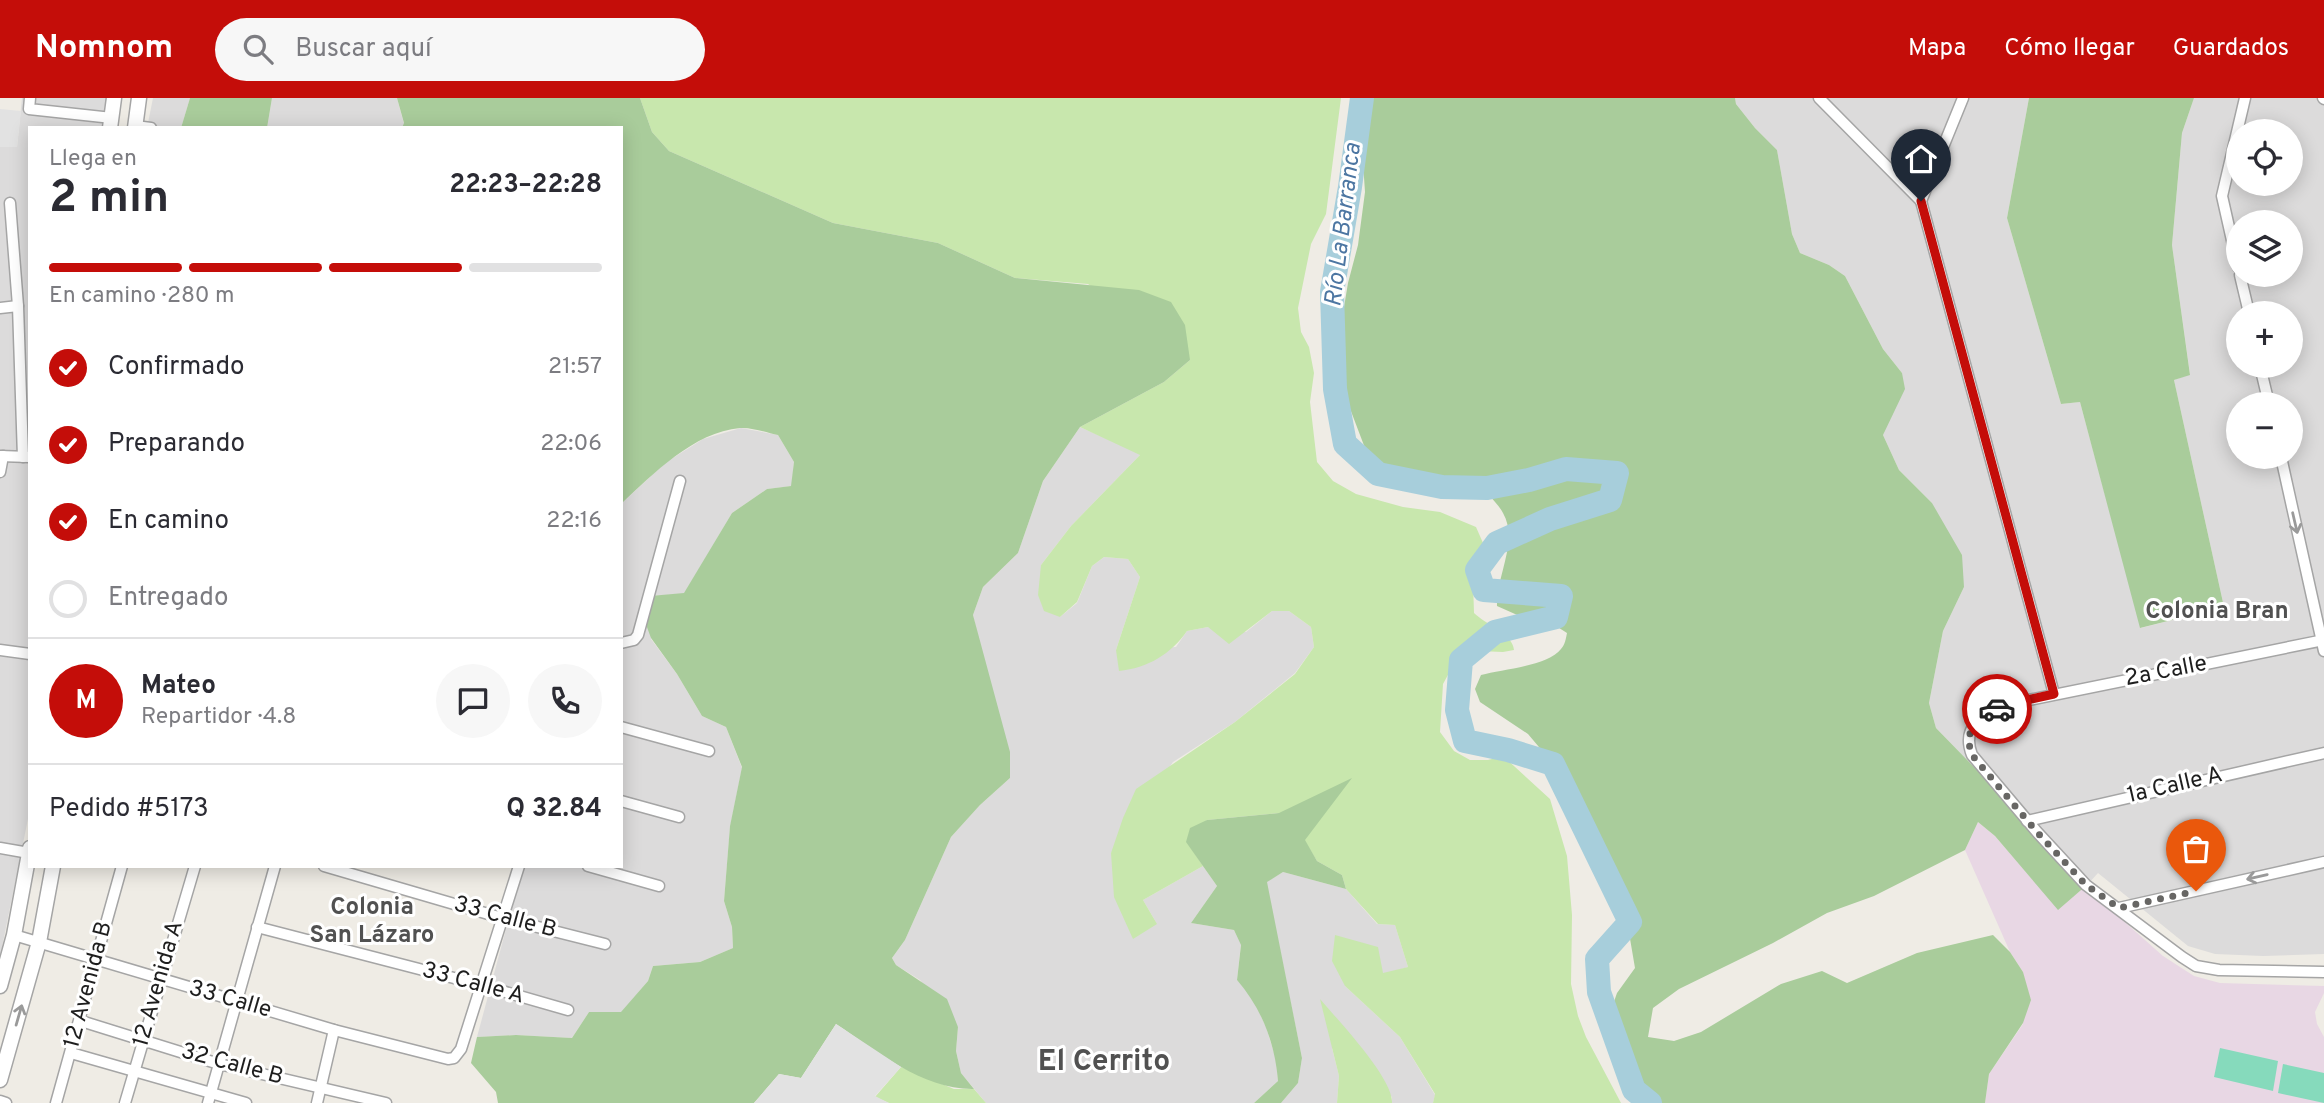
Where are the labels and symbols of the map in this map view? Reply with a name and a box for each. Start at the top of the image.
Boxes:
pin [1891,129,1951,201]
water label: Río La Barranca [1319,141,1369,309]
one-way arrow [2289,511,2303,534]
district label: Colonia Bran [2145,597,2289,627]
street label: 2a Calle [2123,650,2209,694]
courier [1962,674,2032,744]
street label: 1a Calle A [2125,761,2225,811]
pin [2166,819,2226,891]
one-way arrow [2246,870,2269,884]
street label: 33 Calle B [451,890,559,946]
district label: Colonia San Lázaro [310,893,434,951]
street label: 12 Avenida B [58,918,120,1052]
street label: 12 Avenida A [127,918,191,1050]
street label: 33 Calle A [419,956,527,1012]
street label: 33 Calle [185,974,275,1026]
one-way arrow [13,1004,26,1026]
street label: 32 Calle B [178,1037,286,1093]
district label: El Cerrito [1038,1044,1170,1081]

